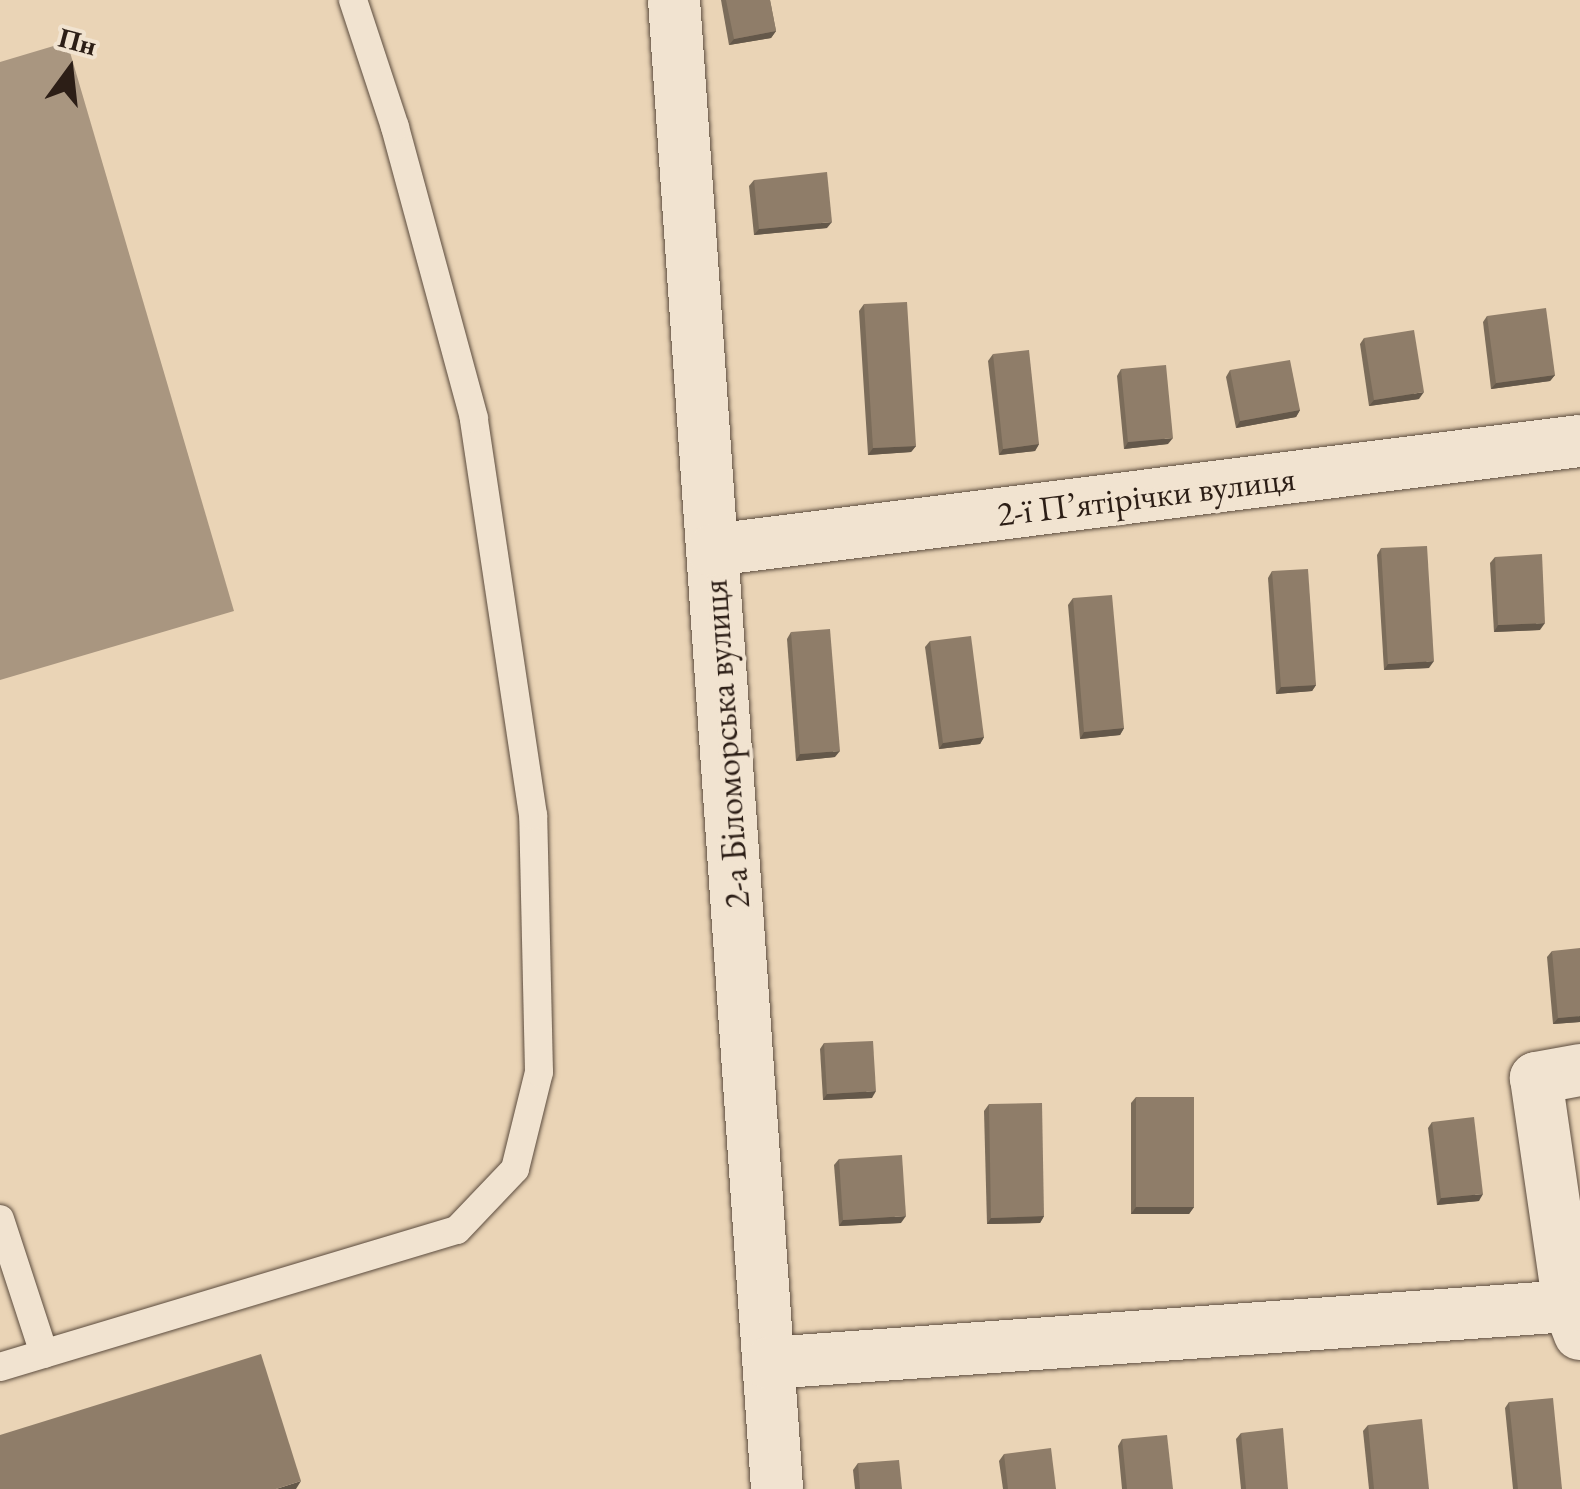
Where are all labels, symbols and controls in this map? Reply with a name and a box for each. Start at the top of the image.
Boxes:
text: Пн [55,19,101,63]
north arrow [20,20,120,120]
street label: 2-ї П’ятірічки вулиця [994,457,1298,535]
street label: 2-а Біломорська вулиця [694,578,758,910]

